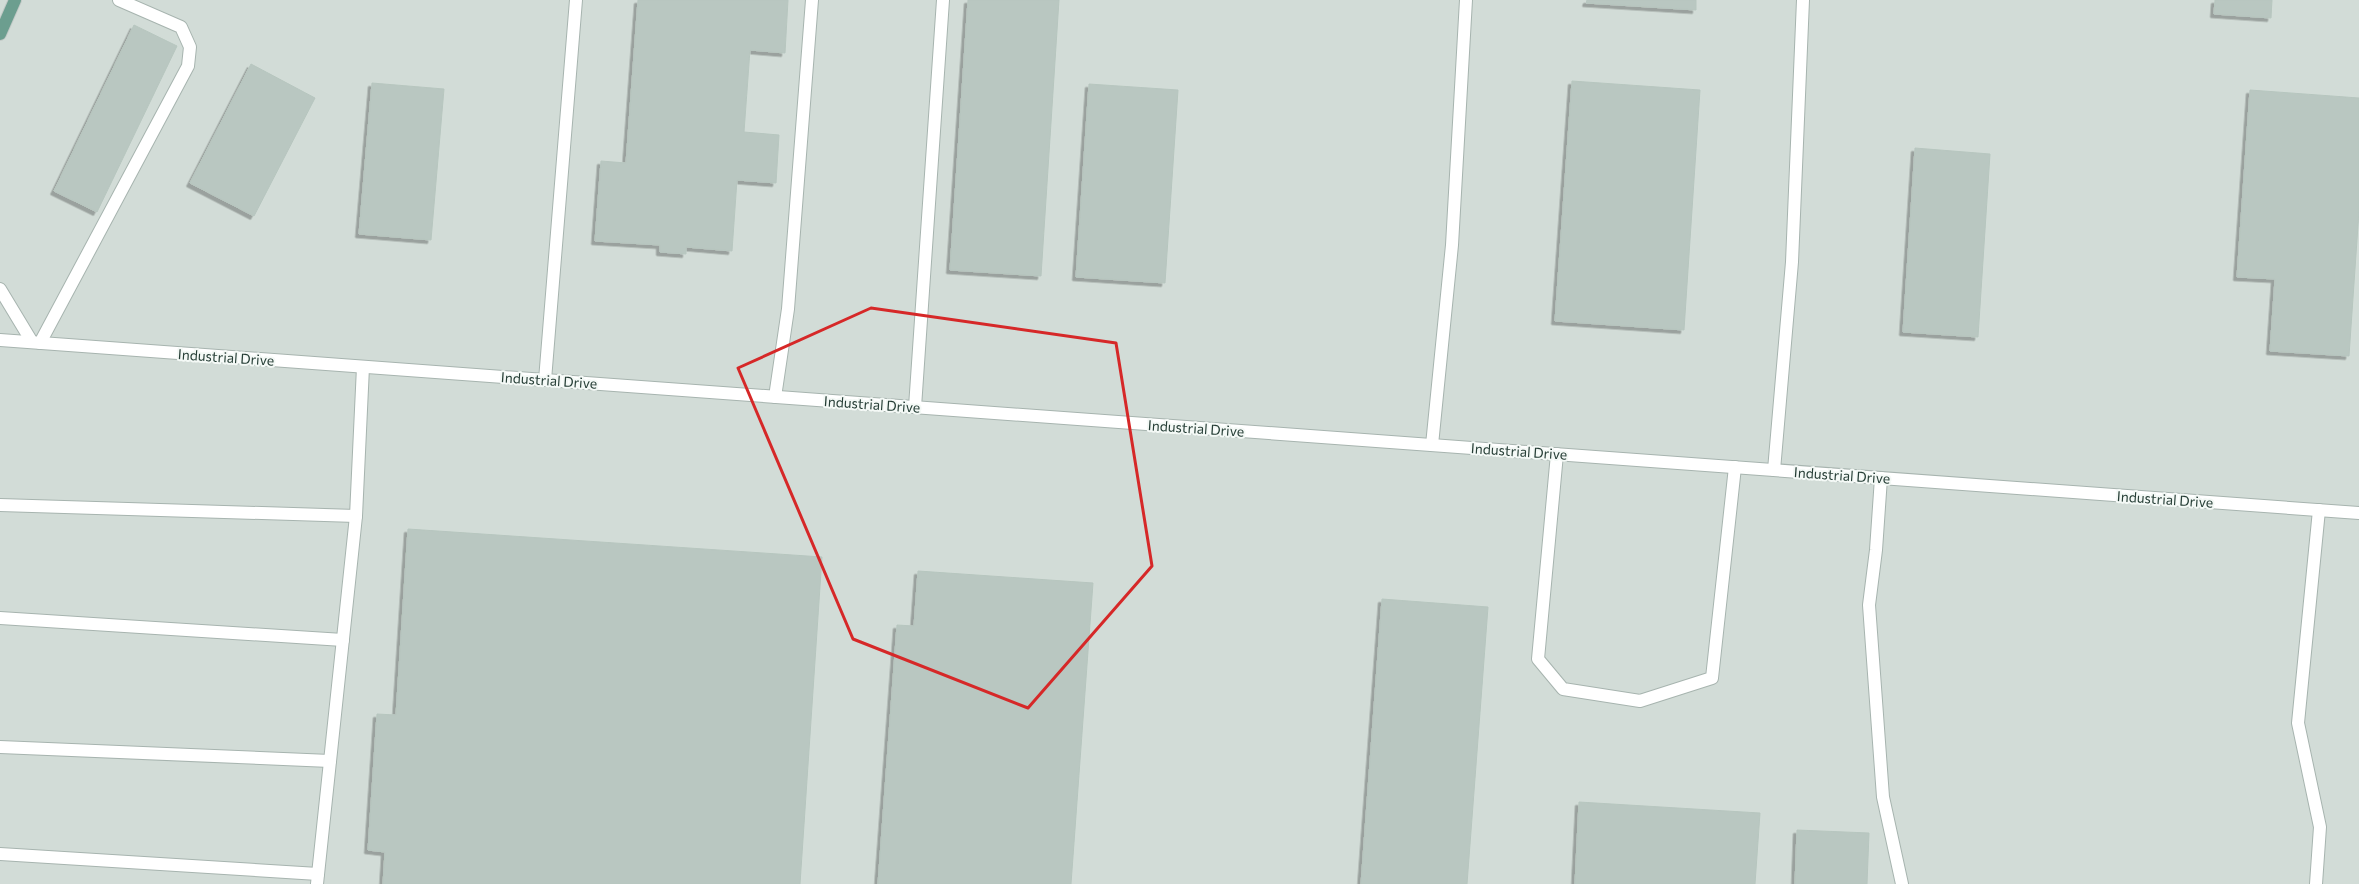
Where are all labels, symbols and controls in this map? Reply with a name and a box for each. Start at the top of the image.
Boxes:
street label: Industrial Drive [177,345,275,369]
street label: Industrial Drive [500,368,598,392]
street label: Industrial Drive [823,392,921,416]
street label: Industrial Drive [1147,416,1245,440]
street label: Industrial Drive [1470,439,1568,463]
street label: Industrial Drive [1793,463,1891,487]
street label: Industrial Drive [2116,487,2214,511]

